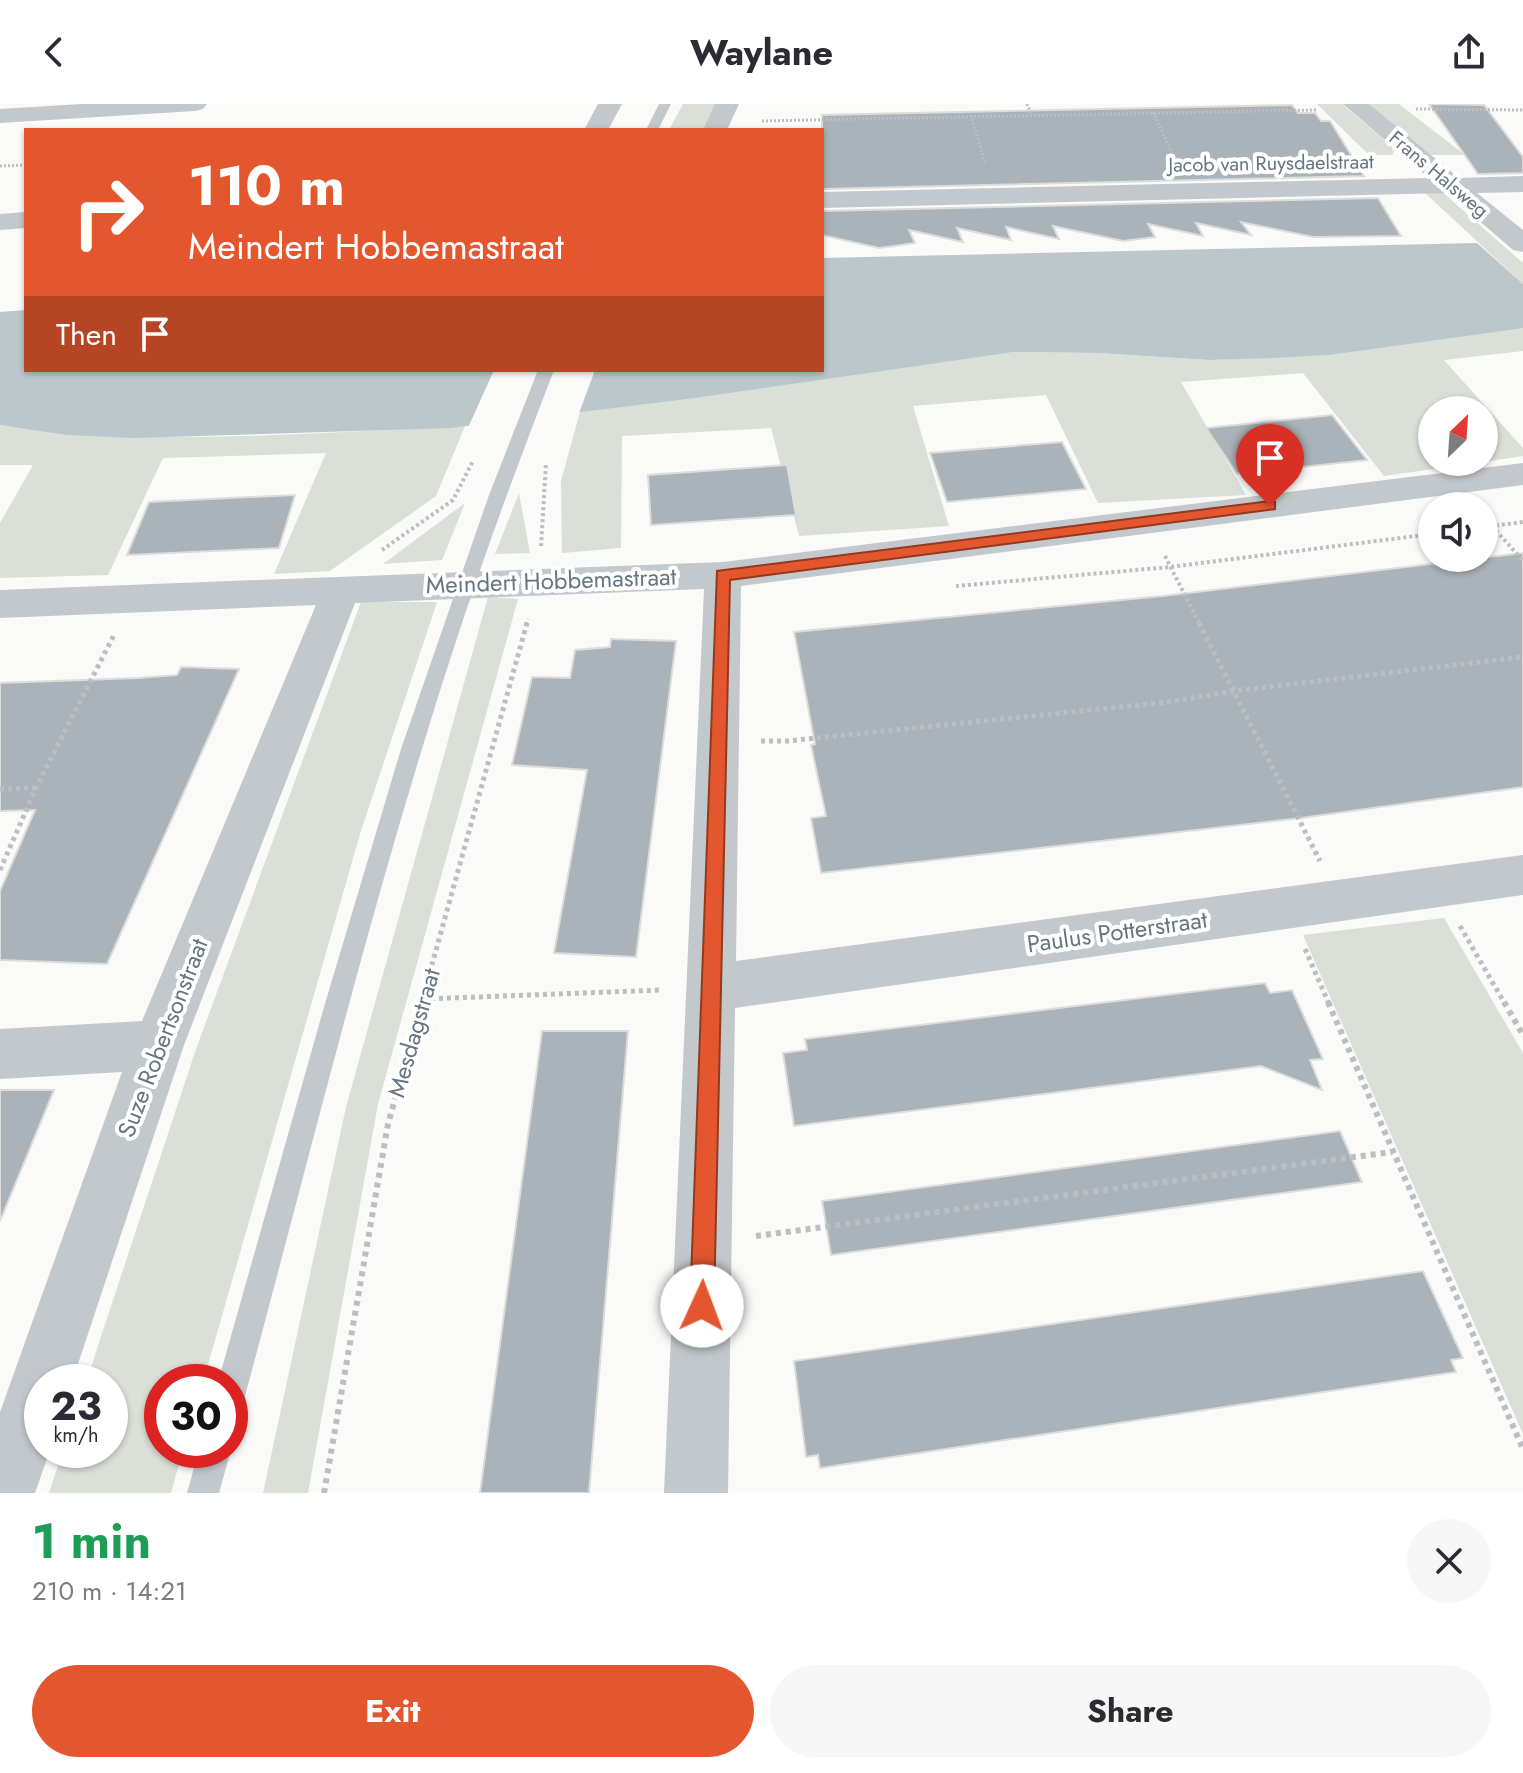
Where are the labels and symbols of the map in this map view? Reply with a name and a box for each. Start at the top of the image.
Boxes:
street label: Frans Halsweg [1383,124,1495,225]
street label: Jacob van Ruysdaelstraat [1165,147,1374,180]
north arrow [1418,396,1498,476]
pin [1236,424,1304,506]
street label: Meindert Hobbemastraat [425,559,677,602]
street label: Paulus Potterstraat [1025,901,1210,961]
street label: Suze Robertsonstraat [108,933,217,1142]
street label: Mesdagstraat [378,964,449,1102]
position arrow [660,1264,744,1348]
speed limit sign: 30 [144,1364,248,1468]

